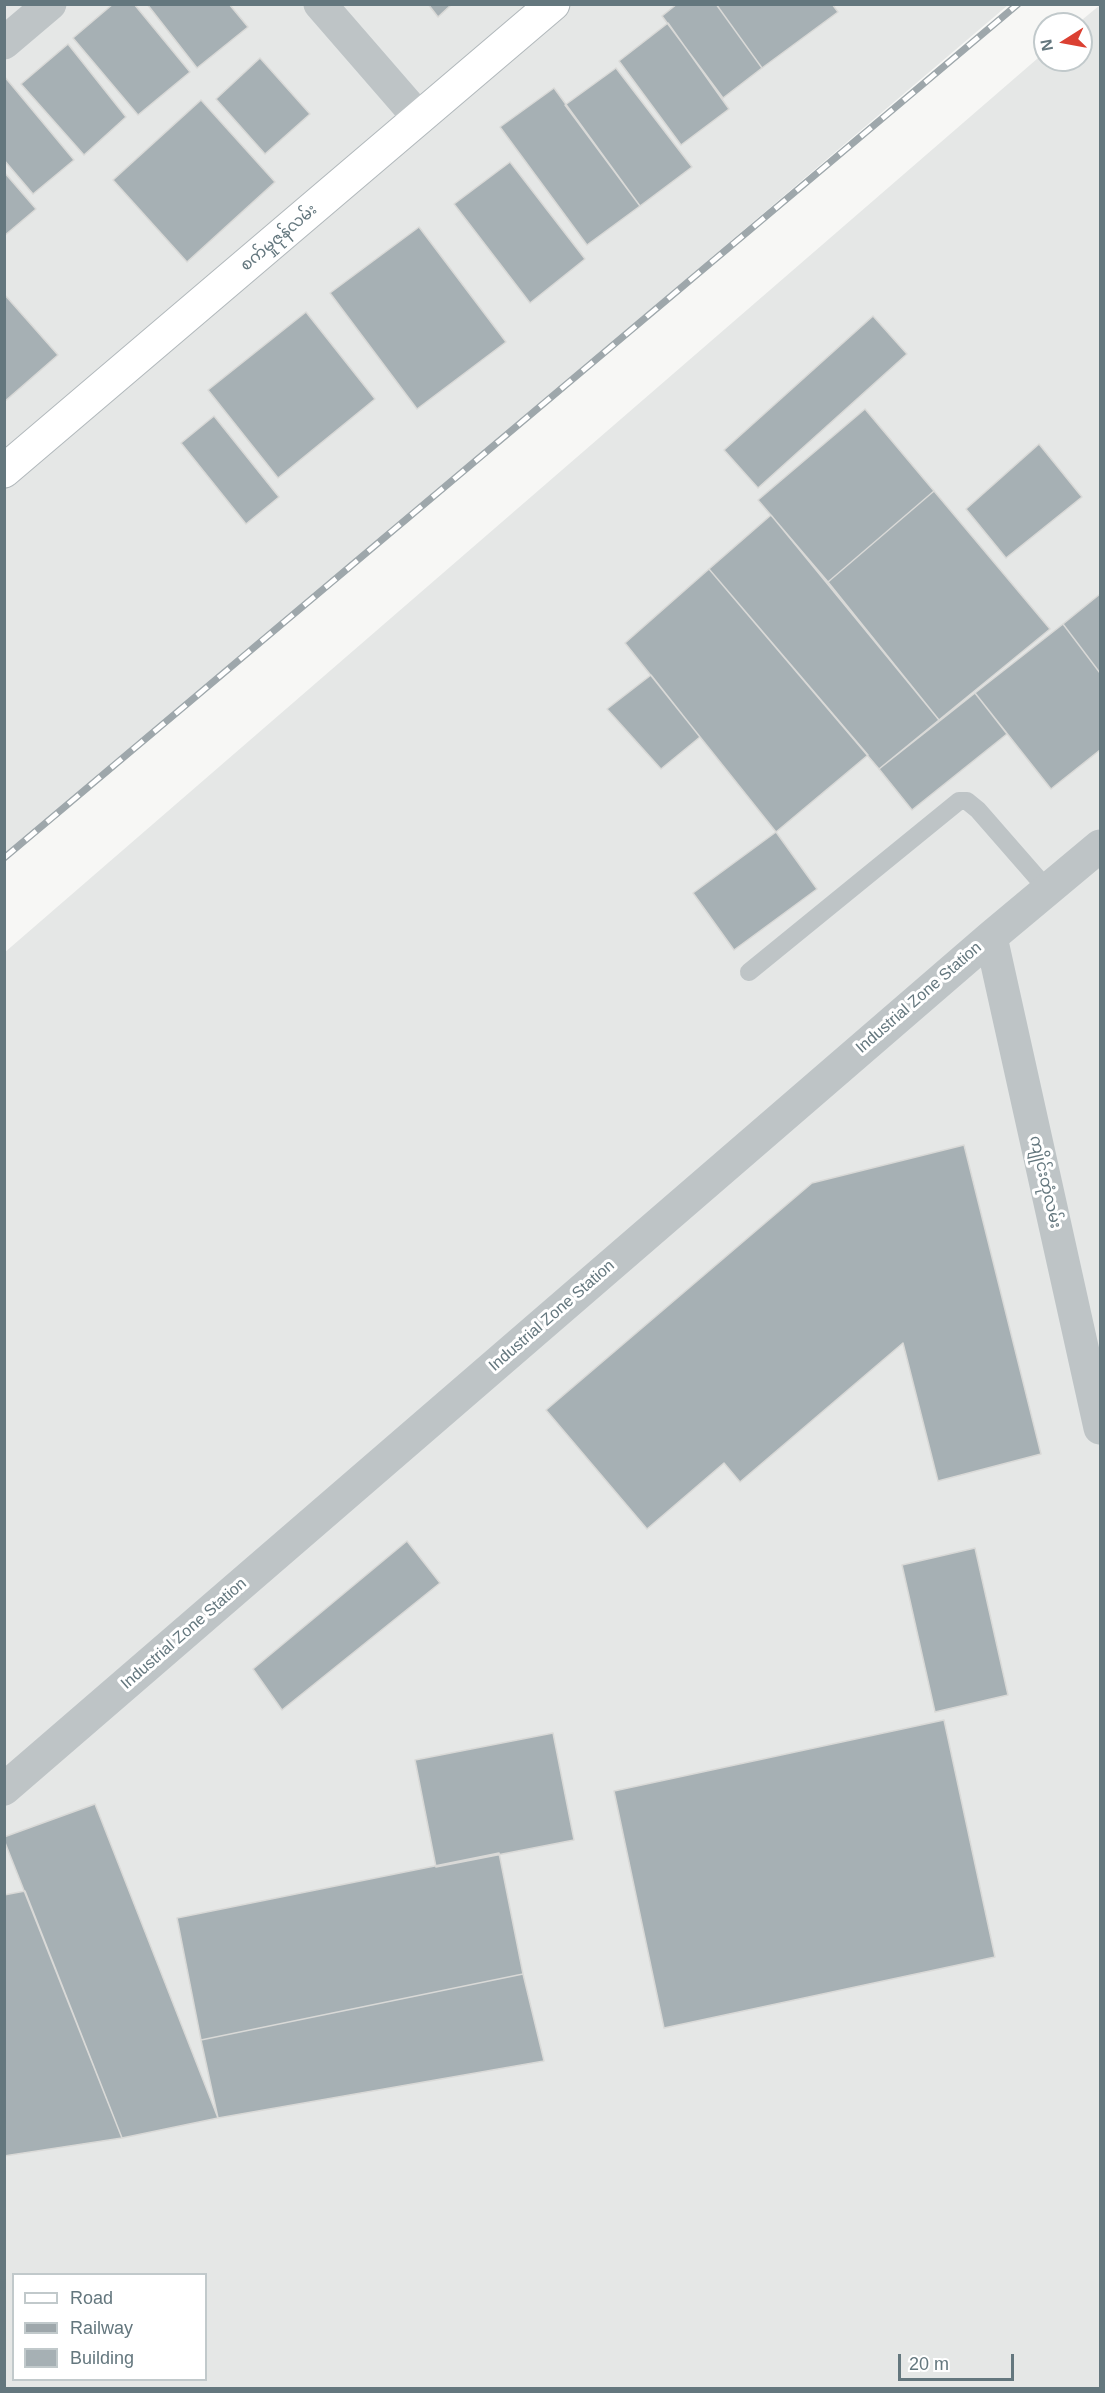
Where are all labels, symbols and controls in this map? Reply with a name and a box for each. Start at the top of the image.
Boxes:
north arrow [1033,12,1093,72]
text: N [1037,38,1056,52]
street label: စက်မှုဇုန်လမ်း [237,200,321,276]
street label: Industrial Zone Station [852,938,986,1058]
street label: ကျိုင်းတုံလမ်း [1025,1134,1065,1230]
street label: Industrial Zone Station [485,1256,619,1376]
street label: Industrial Zone Station [117,1574,251,1694]
legend [12,2273,207,2381]
text: Road [70,2288,113,2308]
text: Railway [70,2318,133,2338]
scale bar [901,2342,1016,2380]
text: Building [70,2348,134,2368]
text: 20 m [909,2354,949,2374]

